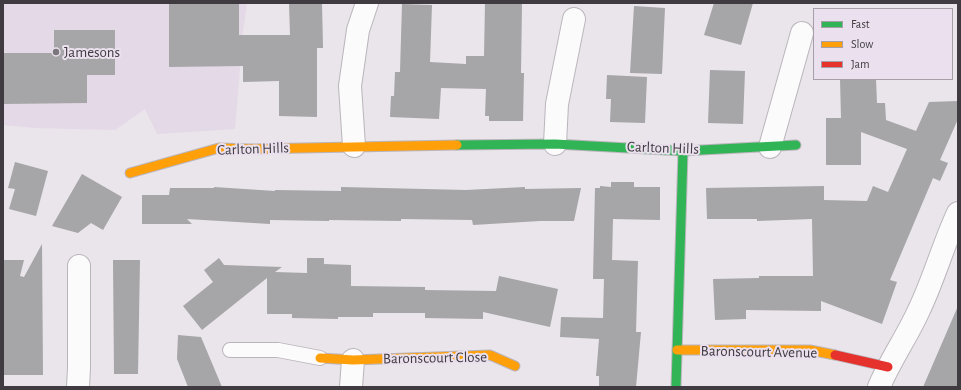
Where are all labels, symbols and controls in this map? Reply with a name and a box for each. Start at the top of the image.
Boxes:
legend [813,8,953,80]
text: Fast [851,18,870,30]
text: Slow [851,38,873,50]
place label: Jamesons [64,43,120,61]
marker: Jamesons [51,47,61,57]
text: Jam [851,58,870,70]
street label: Carlton Hills [627,138,699,158]
street label: Carlton Hills [217,139,289,159]
street label: Baronscourt Avenue [701,342,817,362]
street label: Baronscourt Close [383,348,487,368]

